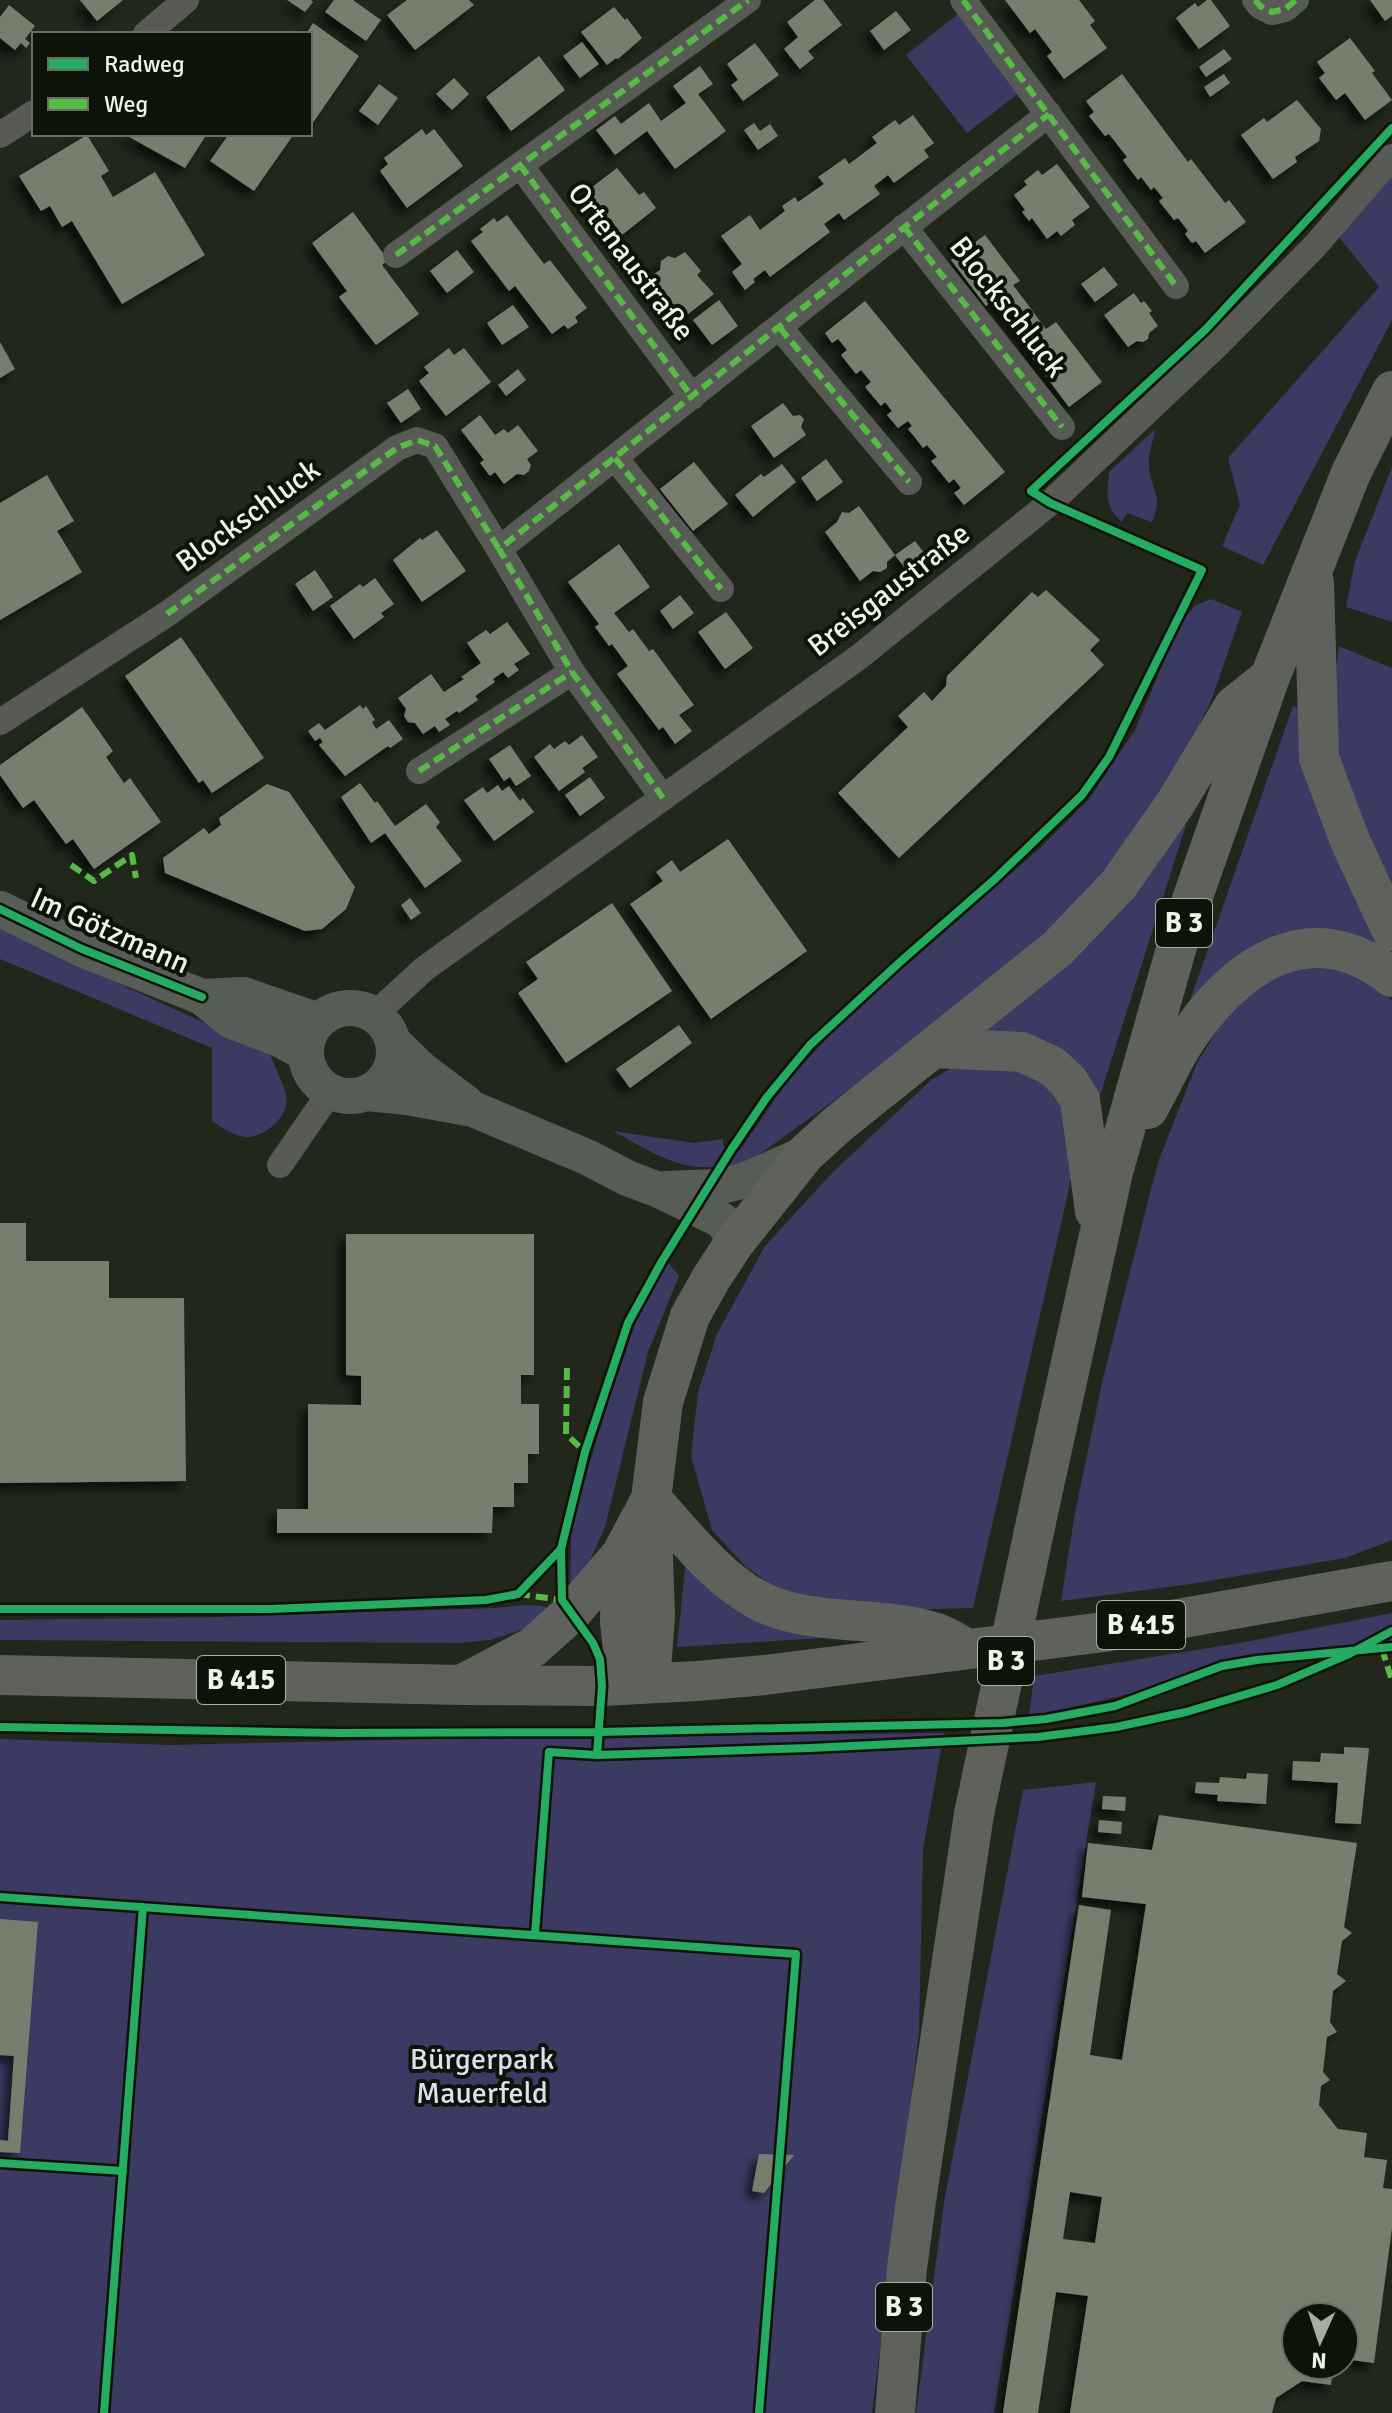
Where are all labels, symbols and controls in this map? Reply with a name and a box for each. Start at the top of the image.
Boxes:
legend [32,32,312,136]
text: Radweg [104,49,185,79]
text: Weg [104,89,148,119]
street label: Ortenaustraße [560,176,702,348]
street label: Blockschluck [941,229,1075,385]
street label: Blockschluck [169,451,327,581]
street label: Breisgaustraße [801,515,977,665]
street label: Im Götzmann [25,880,195,982]
road number: B 3 [1156,899,1212,947]
road number: B 415 [1097,1601,1185,1649]
road number: B 3 [978,1637,1034,1685]
road number: B 415 [197,1656,285,1704]
park label: Bürgerpark Mauerfeld [410,2041,554,2112]
road number: B 3 [876,2283,932,2331]
north arrow [1280,2301,1360,2381]
text: N [1311,2347,1327,2374]

